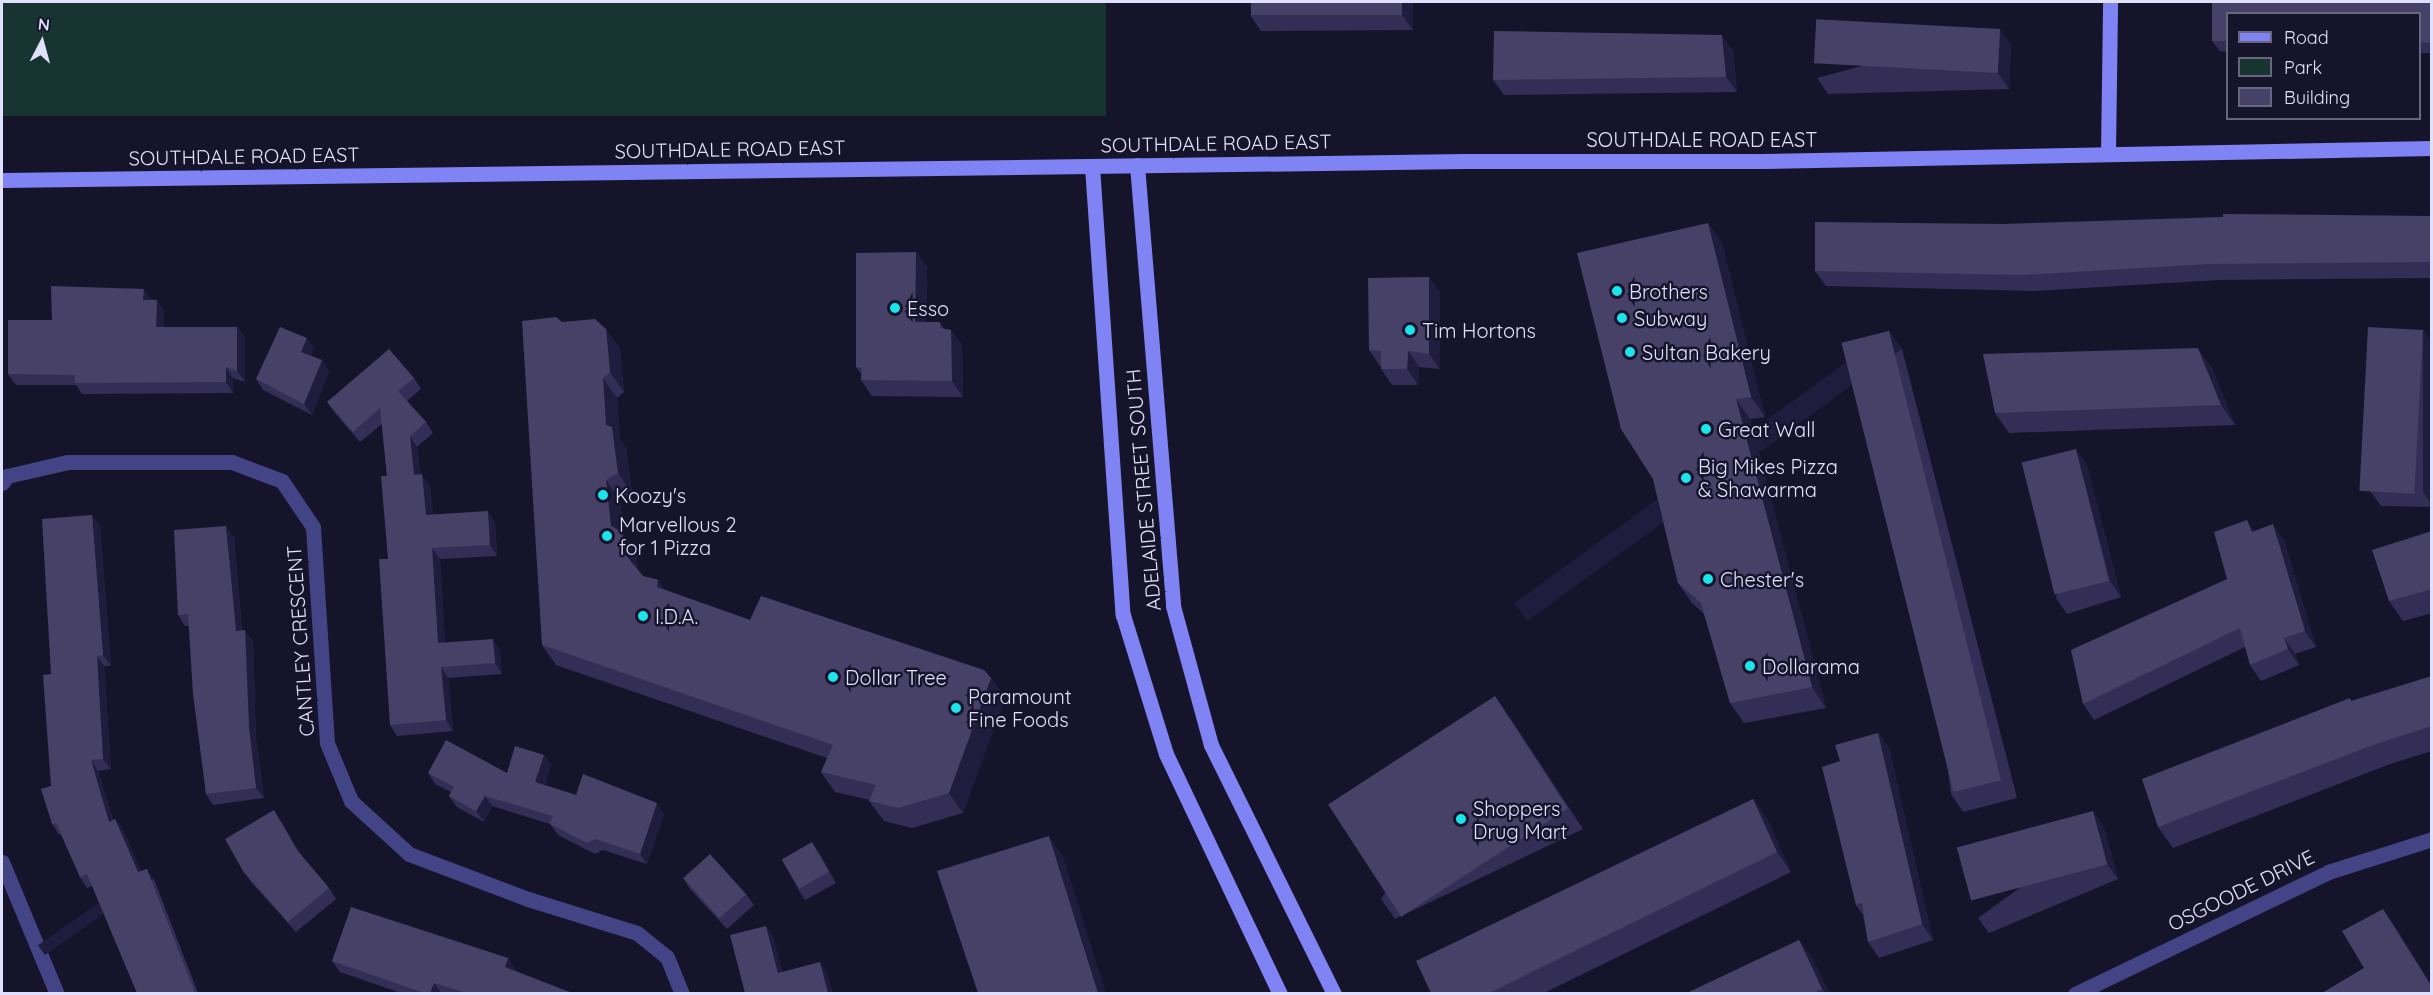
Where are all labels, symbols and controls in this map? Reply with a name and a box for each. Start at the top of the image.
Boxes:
north arrow [12,12,72,72]
legend [2226,12,2421,120]
text: N [37,14,51,35]
text: Road [2284,26,2329,49]
text: Park [2284,56,2322,79]
text: Building [2284,86,2350,109]
street label: SOUTHDALE ROAD EAST [1587,127,1817,151]
street label: SOUTHDALE ROAD EAST [1100,129,1332,157]
street label: SOUTHDALE ROAD EAST [614,135,846,163]
street label: SOUTHDALE ROAD EAST [128,142,360,170]
place label: Brothers [1629,279,1708,303]
marker: Brothers [1610,284,1624,298]
place label: Esso [907,296,949,320]
marker: Esso [888,301,902,315]
place label: Subway [1634,306,1707,330]
marker: Subway [1615,311,1629,325]
place label: Tim Hortons [1422,318,1536,342]
marker: Tim Hortons [1403,323,1417,337]
place label: Sultan Bakery [1642,340,1771,364]
marker: Sultan Bakery [1623,345,1637,359]
street label: ADELAIDE STREET SOUTH [1120,368,1166,612]
place label: Great Wall [1718,417,1815,441]
marker: Great Wall [1699,422,1713,436]
place label: Big Mikes Pizza & Shawarma [1698,454,1838,501]
marker: Big Mikes Pizza & Shawarma [1679,471,1693,485]
place label: Koozy's [615,483,686,507]
marker: Koozy's [596,488,610,502]
place label: Marvellous 2 for 1 Pizza [619,512,737,559]
marker: Marvellous 2 for 1 Pizza [600,529,614,543]
street label: CANTLEY CRESCENT [281,545,319,737]
place label: Chester's [1720,567,1804,591]
marker: Chester's [1701,572,1715,586]
place label: I.D.A. [655,604,698,628]
marker: I.D.A. [636,609,650,623]
place label: Dollarama [1762,654,1860,678]
marker: Dollarama [1743,659,1757,673]
place label: Dollar Tree [845,665,947,689]
marker: Dollar Tree [826,670,840,684]
place label: Paramount Fine Foods [968,684,1072,731]
marker: Paramount Fine Foods [949,701,963,715]
place label: Shoppers Drug Mart [1473,796,1567,843]
marker: Shoppers Drug Mart [1454,812,1468,826]
street label: OSGOODE DRIVE [2164,844,2318,936]

